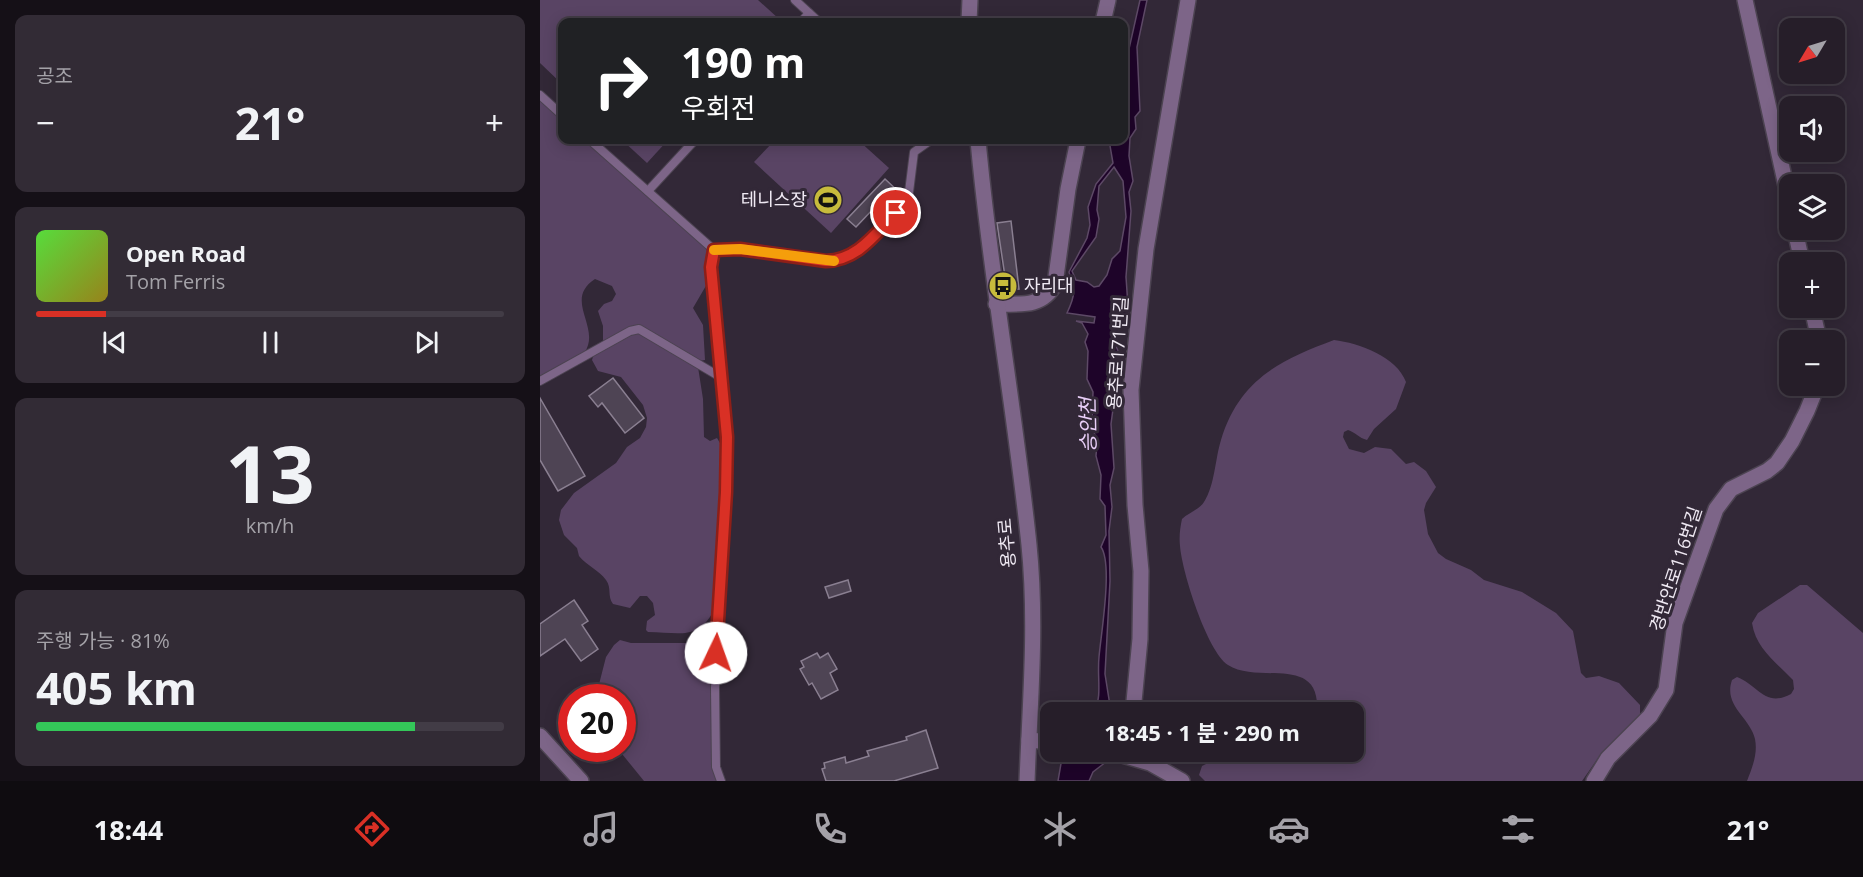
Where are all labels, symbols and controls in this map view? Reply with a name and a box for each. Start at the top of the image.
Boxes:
north arrow [1779,18,1845,84]
map controls [1779,18,1845,396]
text: 190 m [681,33,805,90]
icon: right [582,42,660,120]
text: 공조 [36,62,73,89]
text: 우회전 [681,89,756,126]
text: 21° [235,92,305,153]
button: sound [1779,96,1845,162]
text: − [36,100,55,145]
text: + [485,100,504,145]
button: layers [1779,174,1845,240]
sports icon: 테니스장 [812,184,844,216]
place label: 테니스장 [741,187,807,211]
pin [870,187,921,238]
icon: arrive [879,196,912,229]
text: Open Road [126,238,246,268]
button: + [1779,252,1845,318]
text: Tom Ferris [126,268,225,295]
bus stop icon: 자리대 [987,270,1019,302]
place label: 자리대 [1024,273,1074,297]
street label: 용추로171번길 [1101,295,1133,410]
icon: previous [98,326,131,359]
icon: pause [254,326,287,359]
icon: next [410,326,443,359]
button: − [1779,330,1845,396]
water label: 승안천 [1073,395,1101,453]
text: 13 [225,420,315,526]
street label: 경반안로116번길 [1644,503,1707,634]
text: km/h [246,512,294,539]
street label: 용추로 [992,517,1020,569]
position arrow [684,621,748,685]
text: 주행 가능 · 81% [36,627,170,654]
text: 405 km [36,657,197,718]
speed limit sign: 20 [558,684,636,762]
text: 18:45 · 1 분 · 290 m [1104,717,1300,747]
icon: directions [351,808,393,850]
icon: music [580,808,622,850]
icon: phone [809,808,851,850]
icon: climate [1039,808,1081,850]
icon: car [1268,808,1310,850]
icon: filters [1497,808,1539,850]
text: 18:44 [94,811,163,848]
text: 21° [1727,811,1769,848]

